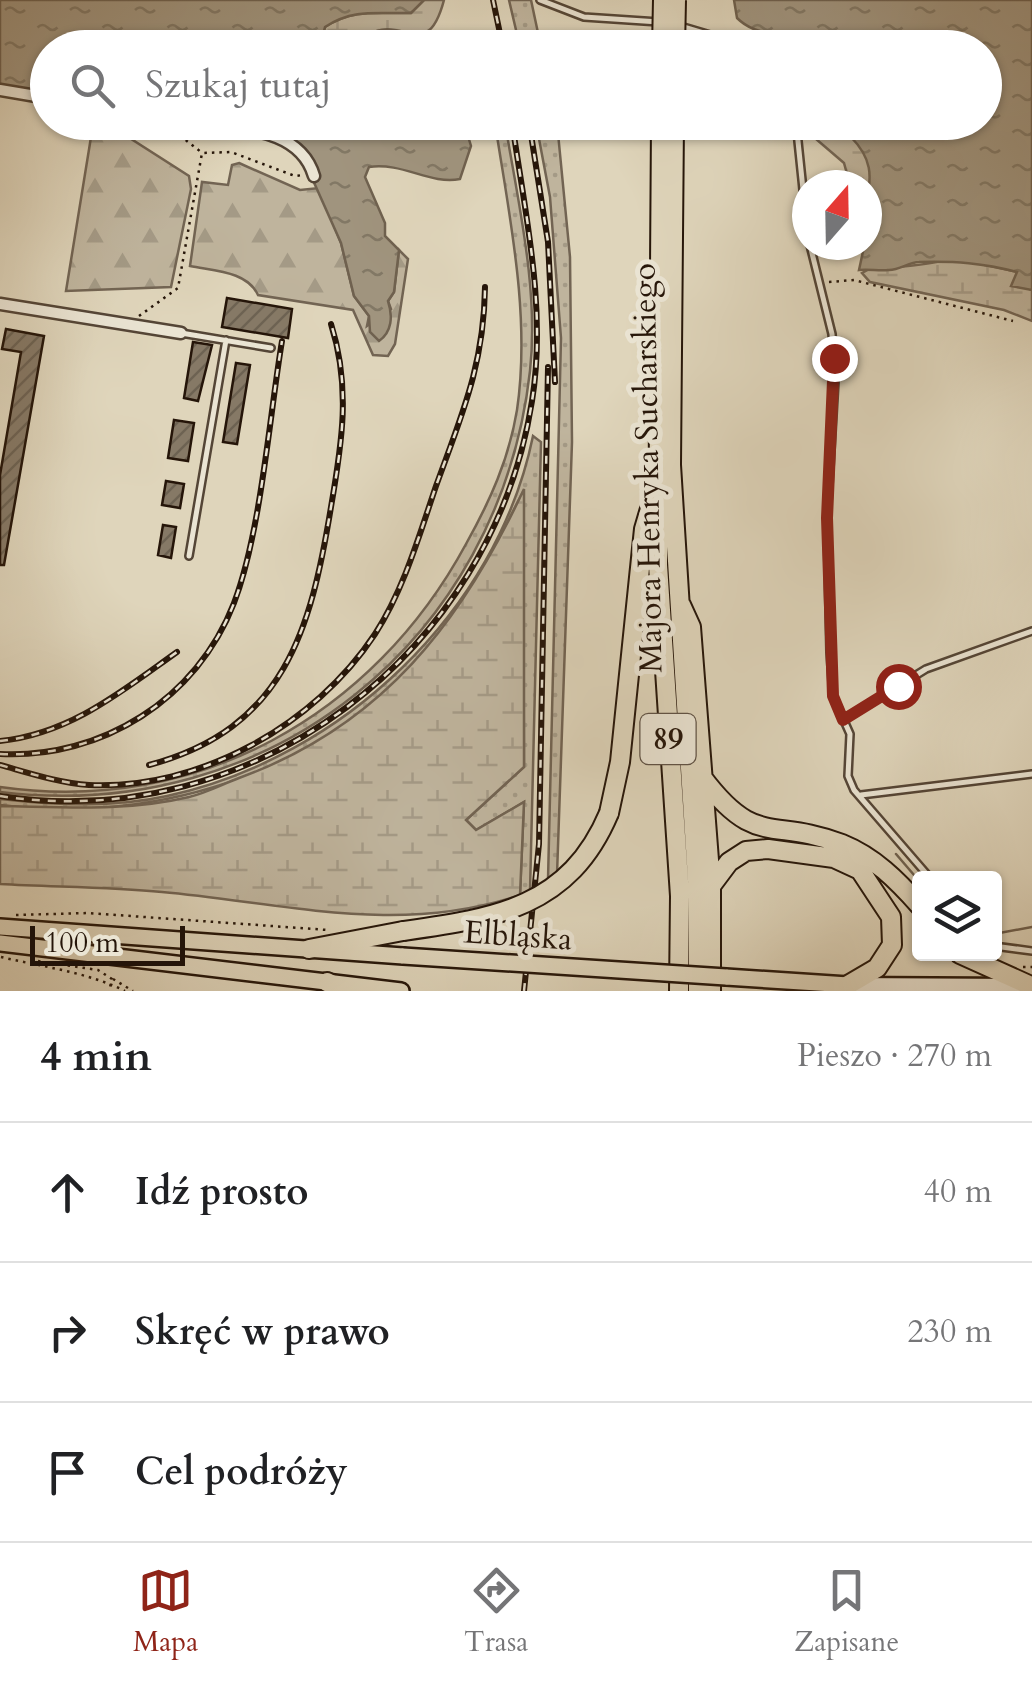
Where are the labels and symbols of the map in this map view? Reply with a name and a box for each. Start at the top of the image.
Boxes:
north arrow [792,170,882,260]
street label: Majora Henryka Sucharskiego [622,263,674,673]
route end [812,336,858,382]
route start [876,664,922,710]
road number: 89 [640,714,696,764]
street label: Elbląska [462,910,574,962]
scale bar [30,921,185,966]

